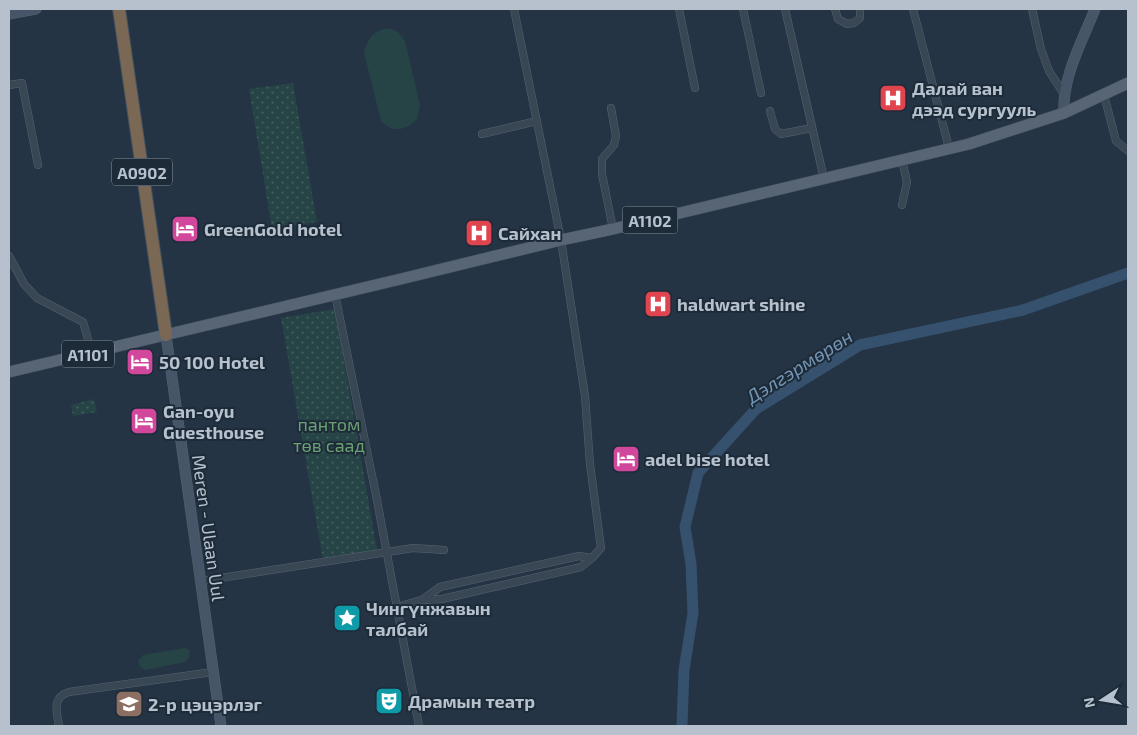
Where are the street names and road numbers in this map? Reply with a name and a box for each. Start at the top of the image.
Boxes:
road number: A0902 [112,158,172,186]
road number: A1102 [622,206,678,234]
road number: A1101 [62,340,114,368]
street label: Meren - Ulaan Uul [188,453,230,603]

